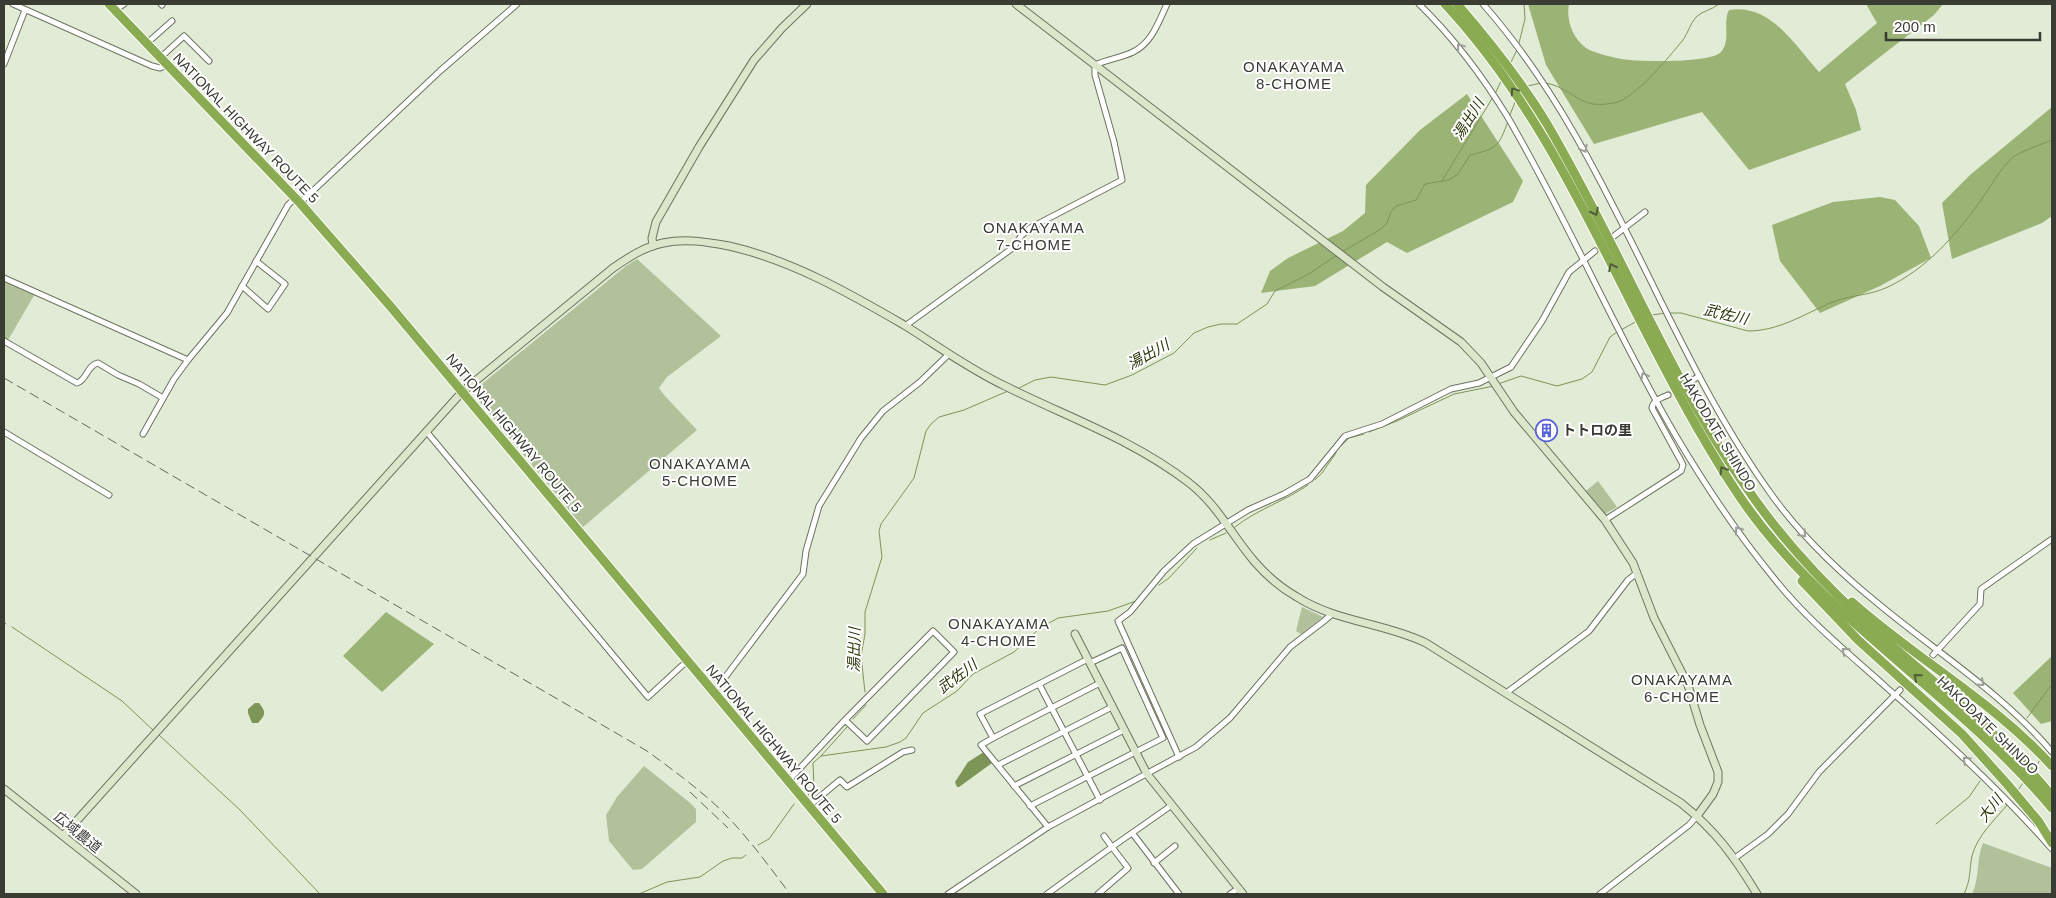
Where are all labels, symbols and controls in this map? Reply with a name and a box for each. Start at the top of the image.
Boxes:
scale bar [1886,10,2040,42]
text: 200 m [1894,18,1936,35]
one-way arrow [1457,44,1465,53]
street label: NATIONAL HIGHWAY ROUTE 5 [170,50,322,206]
district label: ONAKAYAMA 8-CHOME [1243,58,1345,92]
one-way arrow [1511,87,1521,96]
water label: 湯出川 [1449,94,1488,143]
one-way arrow [1578,144,1588,153]
one-way arrow [1588,207,1598,216]
district label: ONAKAYAMA 7-CHOME [983,219,1085,253]
one-way arrow [1608,263,1618,272]
water label: 武佐川 [1702,301,1752,328]
water label: 湯出川 [1124,335,1174,372]
street label: NATIONAL HIGHWAY ROUTE 5 [443,350,585,516]
street label: HAKODATE SHINDO [1677,370,1760,494]
one-way arrow [1640,373,1650,382]
building icon: トトロの里 [1534,418,1558,442]
place label: トトロの里 [1562,422,1632,438]
district label: ONAKAYAMA 5-CHOME [649,455,751,489]
one-way arrow [1719,467,1729,476]
one-way arrow [1735,527,1743,536]
one-way arrow [1798,528,1807,537]
district label: ONAKAYAMA 4-CHOME [948,615,1050,649]
water label: 湯出川 [845,625,863,673]
one-way arrow [1841,648,1850,657]
water label: 武佐川 [934,654,982,696]
street label: NATIONAL HIGHWAY ROUTE 5 [703,661,845,827]
district label: ONAKAYAMA 6-CHOME [1631,671,1733,705]
street label: HAKODATE SHINDO [1934,673,2042,777]
one-way arrow [1914,674,1923,683]
one-way arrow [1975,677,1984,686]
one-way arrow [1962,757,1971,766]
water label: 大川 [1974,789,2007,825]
street label: 広域農道 [51,808,105,856]

